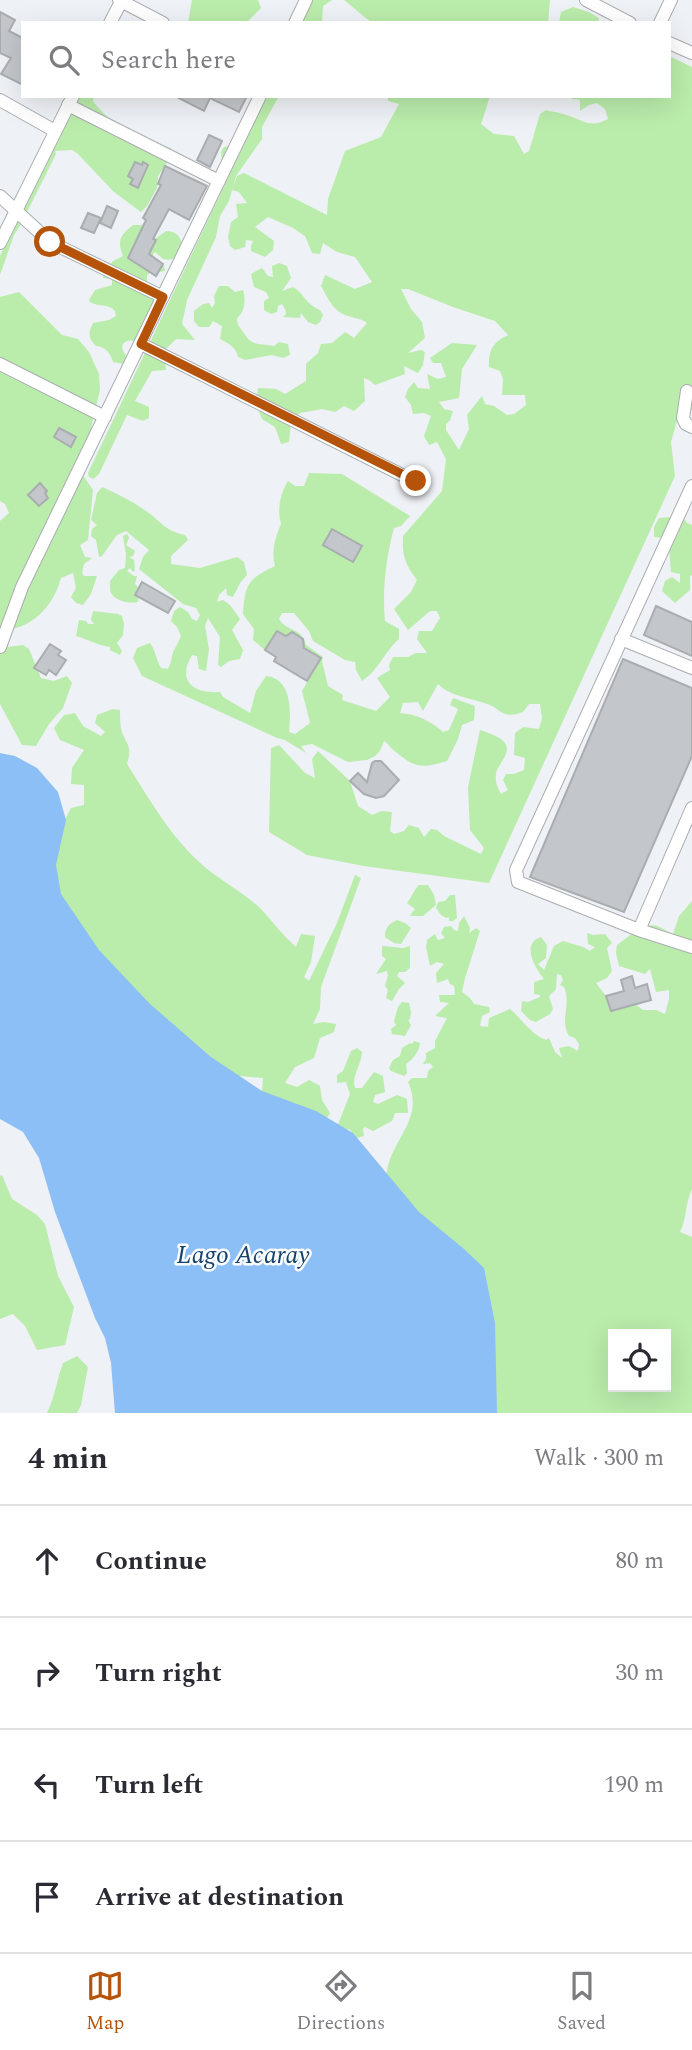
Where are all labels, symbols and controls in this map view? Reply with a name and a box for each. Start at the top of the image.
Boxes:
search box [21,21,671,98]
text: Search here [101,40,236,80]
icon: search [45,41,83,79]
route start [34,226,65,257]
route end [400,465,431,496]
water label: Lago Acaray [176,1235,310,1275]
map controls [608,1329,671,1392]
button: locate [608,1329,671,1392]
text: 4 min [28,1436,108,1482]
text: Walk · 300 m [534,1441,664,1476]
text: Continue [95,1541,207,1581]
icon: ahead [28,1542,66,1580]
text: 80 m [615,1544,664,1579]
text: Turn right [95,1653,222,1693]
icon: right [28,1654,66,1692]
text: 30 m [615,1656,664,1691]
text: Turn left [95,1765,203,1805]
icon: left [28,1766,66,1804]
text: 190 m [604,1768,664,1803]
text: Arrive at destination [95,1877,344,1917]
icon: arrive [28,1878,66,1916]
tab: Map [86,1967,124,2038]
tab: Directions [296,1967,385,2038]
tab: Saved [557,1967,606,2038]

